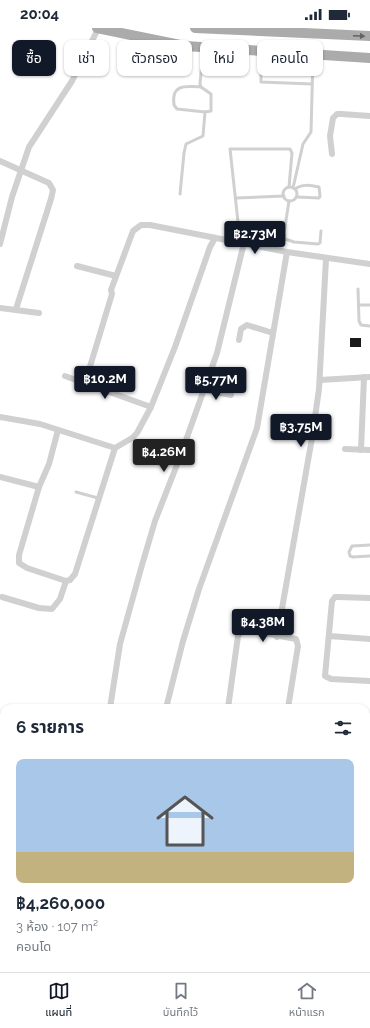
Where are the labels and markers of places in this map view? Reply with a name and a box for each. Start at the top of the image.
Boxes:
pin: ฿2.73M [222,221,288,255]
pin: ฿10.2M [72,366,138,400]
pin: ฿5.77M [183,367,249,401]
pin: ฿3.75M [268,414,334,448]
pin: ฿4.26M [131,439,197,473]
pin: ฿4.38M [230,609,296,643]

